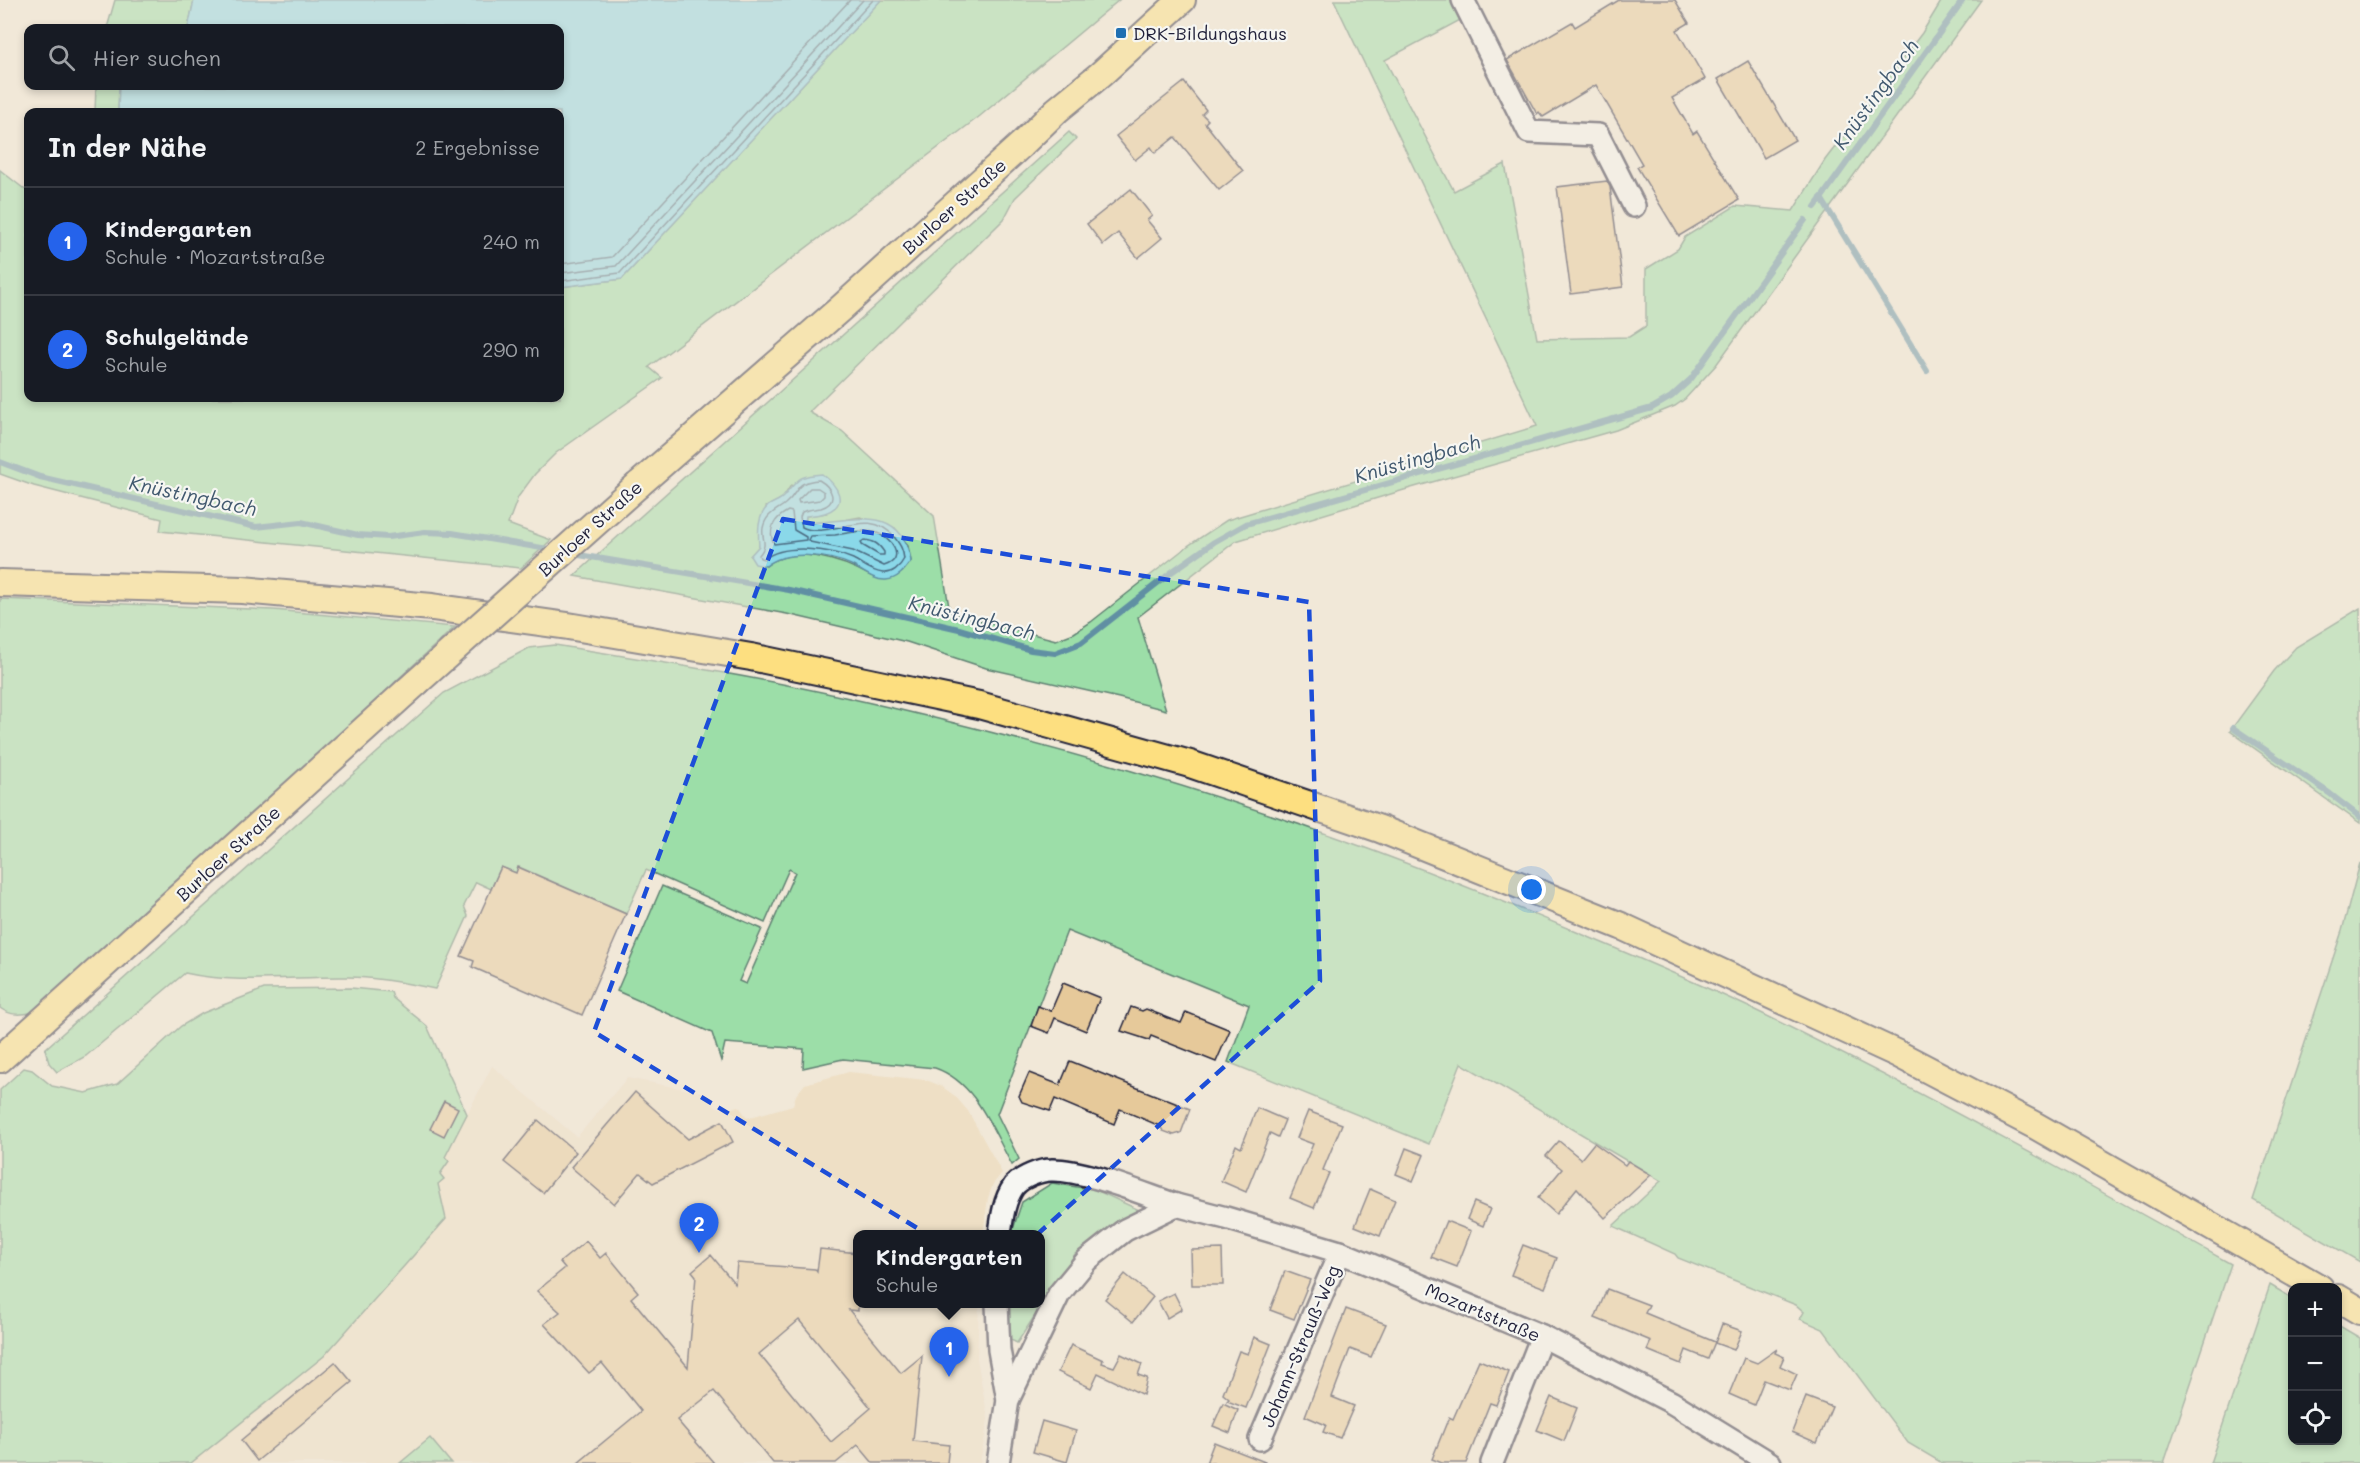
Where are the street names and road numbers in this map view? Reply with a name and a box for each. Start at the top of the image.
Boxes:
street label: Burloer Straße [897,153,1011,259]
street label: Burloer Straße [533,475,647,581]
street label: Burloer Straße [171,800,285,906]
street label: Johann-Strauß-Weg [1255,1261,1345,1431]
street label: Mozartstraße [1422,1277,1544,1347]

